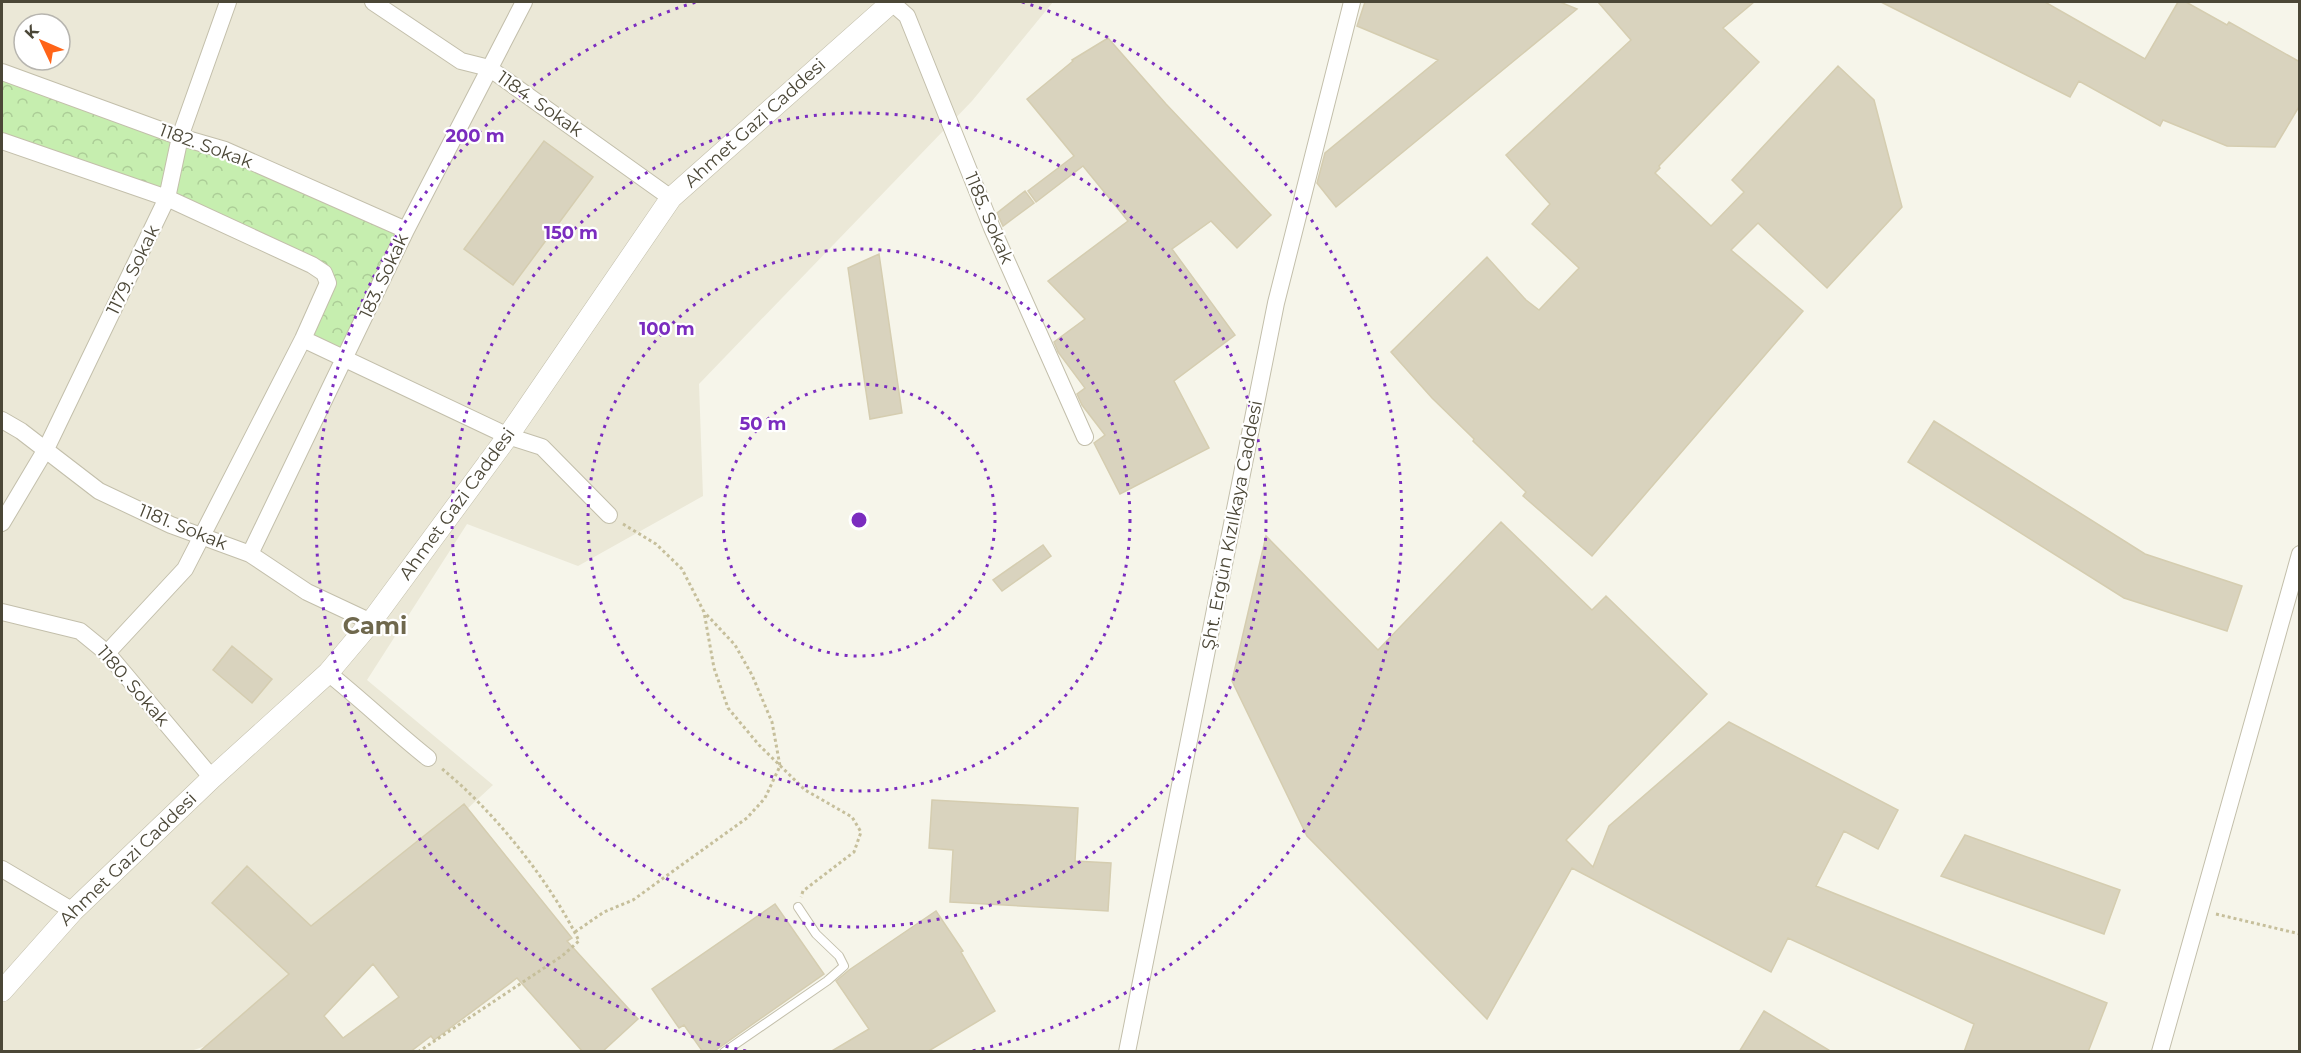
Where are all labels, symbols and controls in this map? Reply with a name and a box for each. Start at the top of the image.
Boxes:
north arrow [12,12,72,72]
text: K [21,20,43,43]
street label: Ahmet Gazi Caddesi [680,54,830,192]
street label: 1184. Sokak [493,66,587,142]
street label: 1182. Sokak [156,119,256,173]
text: 200 m [445,125,505,147]
street label: 1185. Sokak [960,169,1018,267]
street label: 1179. Sokak [102,221,164,319]
text: 150 m [544,222,598,244]
street label: 183. Sokak [355,230,413,322]
text: 100 m [639,318,695,340]
street label: Şht. Ergün Kızılkaya Caddesi [1197,398,1267,652]
text: 50 m [740,413,786,435]
street label: Ahmet Gazi Caddesi [394,424,520,584]
street label: 1181. Sokak [135,499,231,555]
centre of rings [849,510,869,530]
district label: Cami [343,611,407,640]
street label: 1180. Sokak [92,641,174,731]
street label: Ahmet Gazi Caddesi [55,788,201,930]

